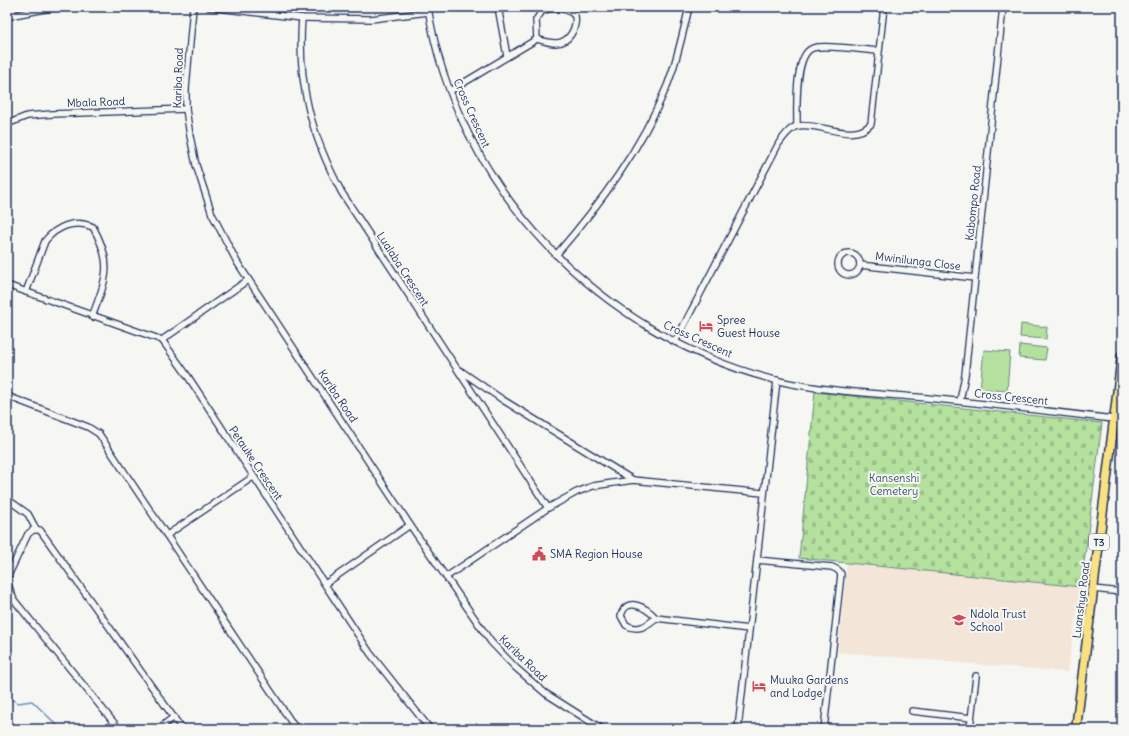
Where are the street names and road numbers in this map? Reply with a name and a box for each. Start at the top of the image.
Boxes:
street label: Kariba Road [170,47,186,109]
street label: Cross Crescent [451,76,494,150]
street label: Mbala Road [67,94,126,110]
street label: Kabompo Road [962,164,984,241]
street label: Lualaba Crescent [374,229,432,309]
street label: Mwinilunga Close [874,249,962,273]
street label: Cross Crescent [661,318,735,361]
street label: Kariba Road [315,367,361,426]
street label: Cross Crescent [973,386,1049,408]
street label: Petauke Crescent [226,423,286,503]
road number: T3 [1089,534,1109,550]
street label: Luanshya Road [1069,560,1093,639]
street label: Kariba Road [496,632,550,684]

